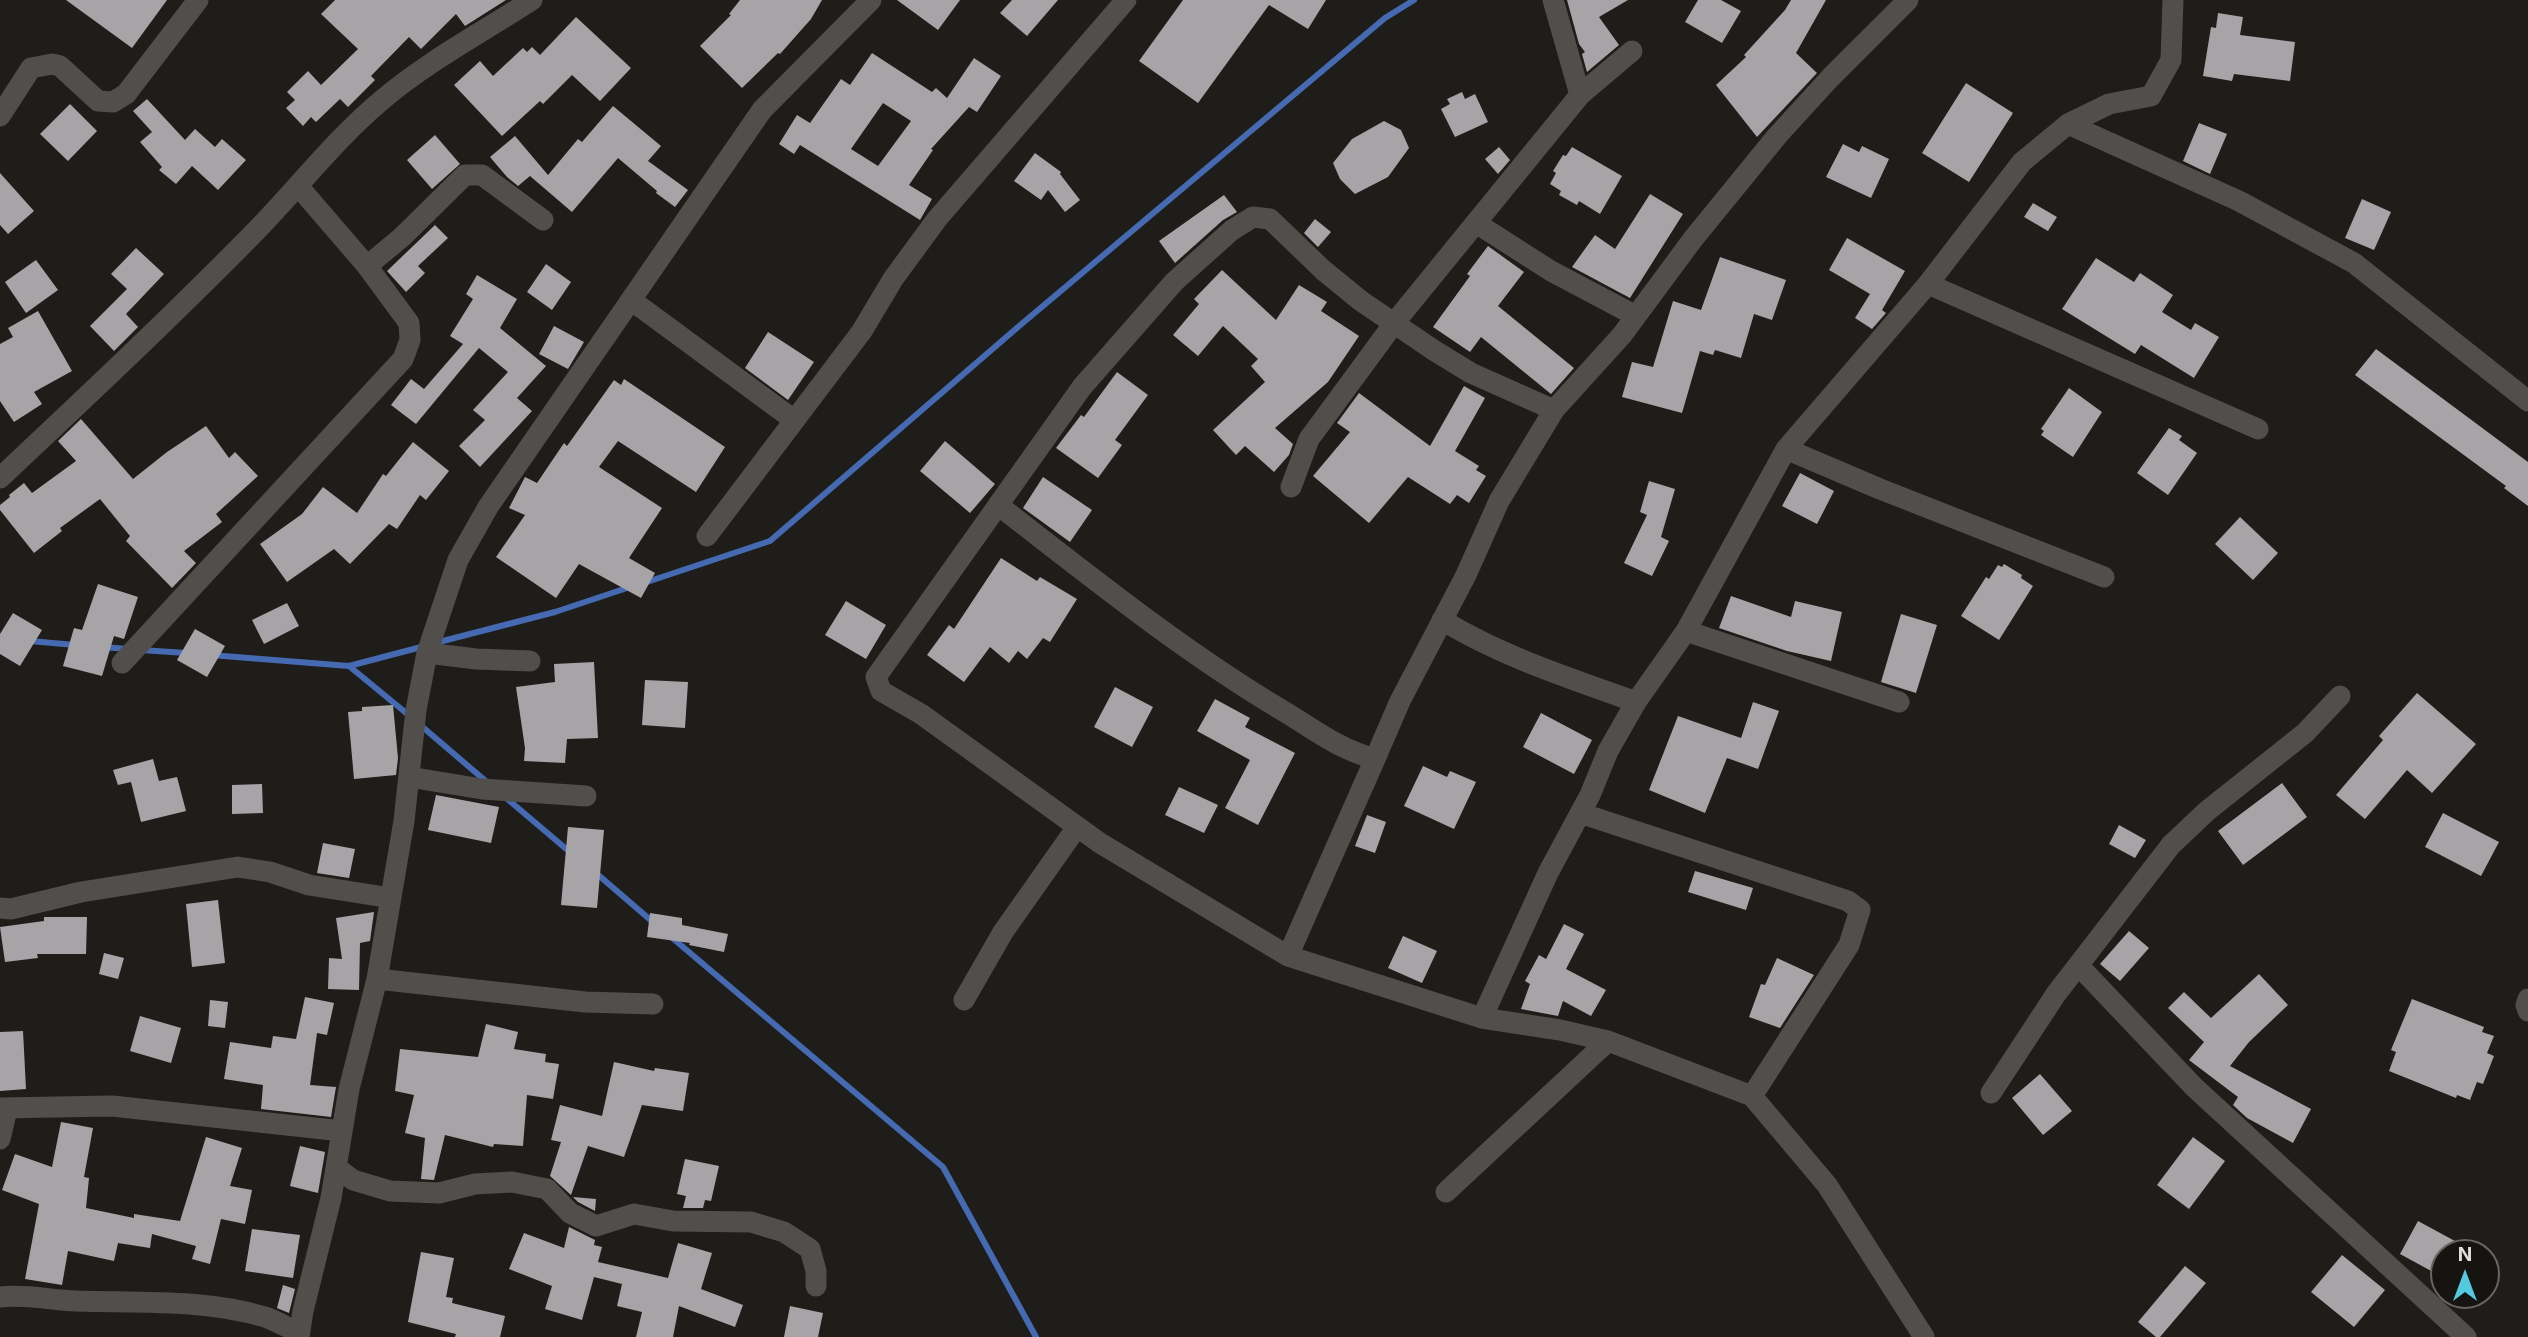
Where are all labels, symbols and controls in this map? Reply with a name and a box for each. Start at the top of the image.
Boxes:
north arrow [2430,1239,2500,1309]
text: N [2458,1243,2472,1266]

